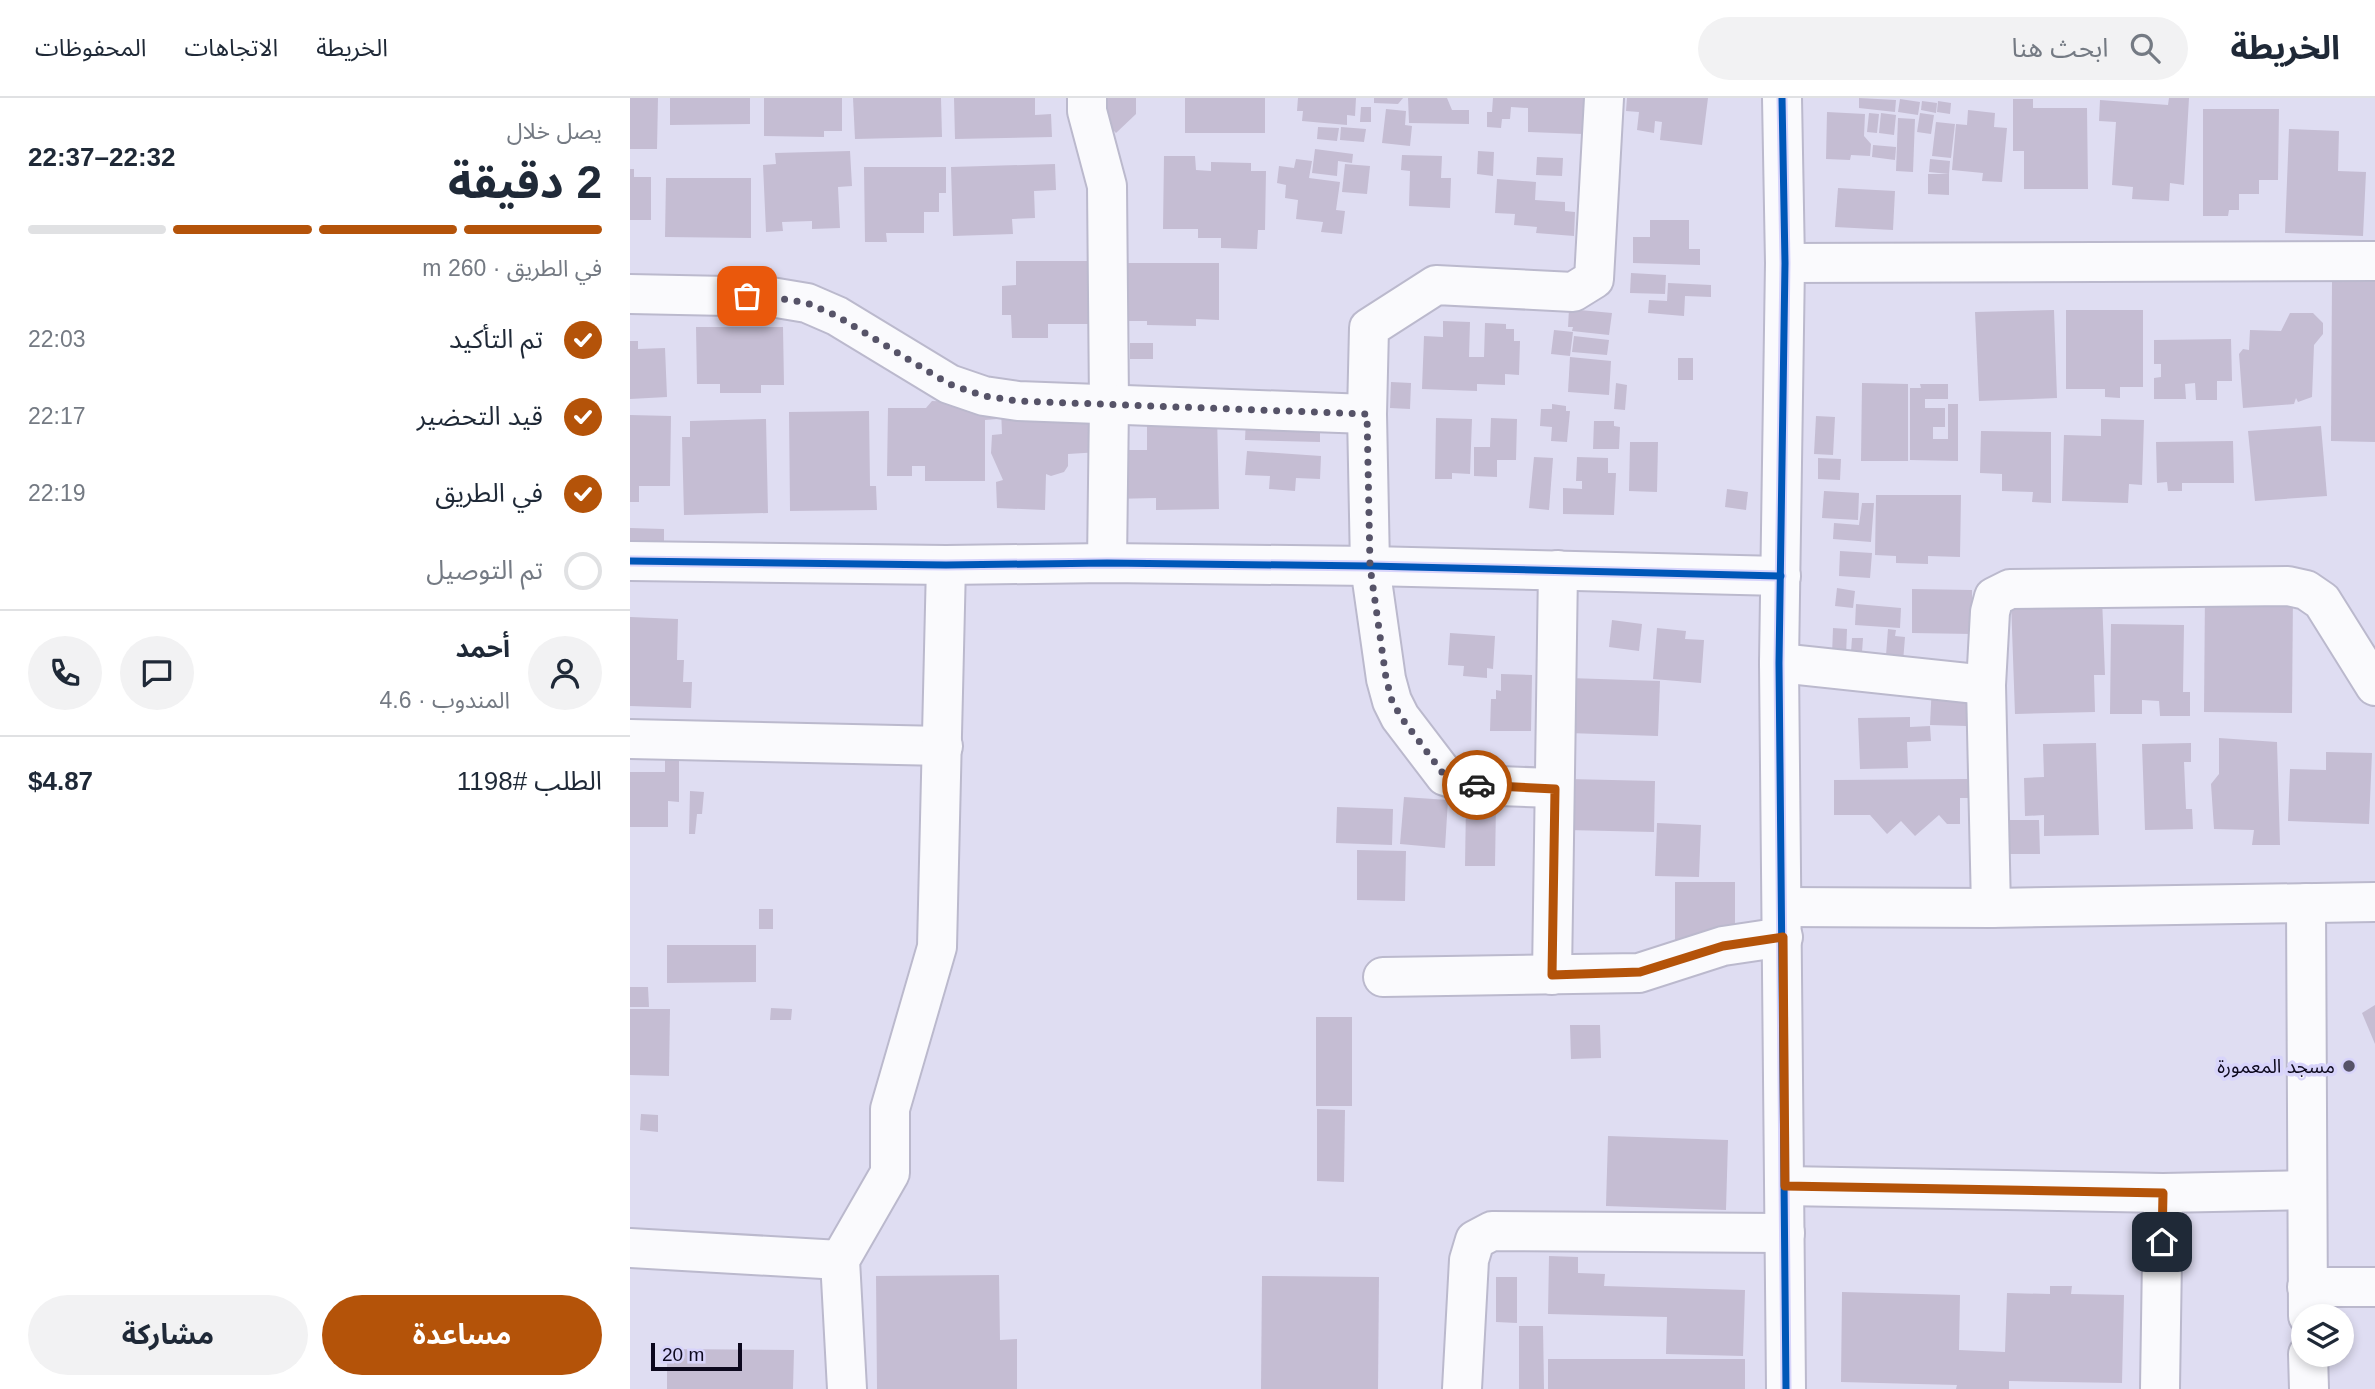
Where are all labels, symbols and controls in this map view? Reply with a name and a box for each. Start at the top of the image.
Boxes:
search box [1698,17,2188,80]
icon: search [2126,29,2164,67]
text: الخريطة [2230,29,2340,66]
text: ابحث هنا [2012,33,2108,63]
text: المحفوظات [35,34,146,61]
text: الاتجاهات [184,34,278,61]
text: الخريطة [316,34,388,61]
text: يصل خلال [507,118,602,144]
text: 22:32–22:37 [28,142,175,172]
text: 2 دقيقة [448,156,602,208]
text: في الطريق · 260 m [422,255,602,281]
pin [717,266,777,326]
icon: bag [728,277,766,315]
icon: check [564,321,602,359]
text: تم التأكيد [449,324,543,354]
text: 22:03 [28,326,86,352]
icon: check [564,398,602,436]
text: قيد التحضير [417,401,543,431]
text: 22:17 [28,403,86,429]
icon: check [564,475,602,513]
text: في الطريق [435,478,543,508]
text: 22:19 [28,480,86,506]
text: تم التوصيل [426,555,543,585]
text: أحمد [456,633,510,663]
button: phone [28,636,102,710]
button: chat [120,636,194,710]
button: person [528,636,602,710]
text: المندوب · 4.6 [380,687,510,713]
courier [1442,750,1512,820]
text: $4.87 [28,766,93,796]
text: الطلب #1198 [457,766,602,796]
icon: car [1458,766,1496,804]
place label: مسجد المعمورة [2217,1056,2335,1078]
marker: مسجد المعمورة [2341,1058,2357,1074]
pin [2132,1212,2192,1272]
icon: home [2143,1223,2181,1261]
button: مشاركة [28,1295,308,1375]
button: مساعدة [322,1295,602,1375]
map controls [2291,1304,2354,1367]
button: layers [2291,1304,2354,1367]
scale bar [651,1340,742,1372]
text: 20 m [662,1344,704,1365]

